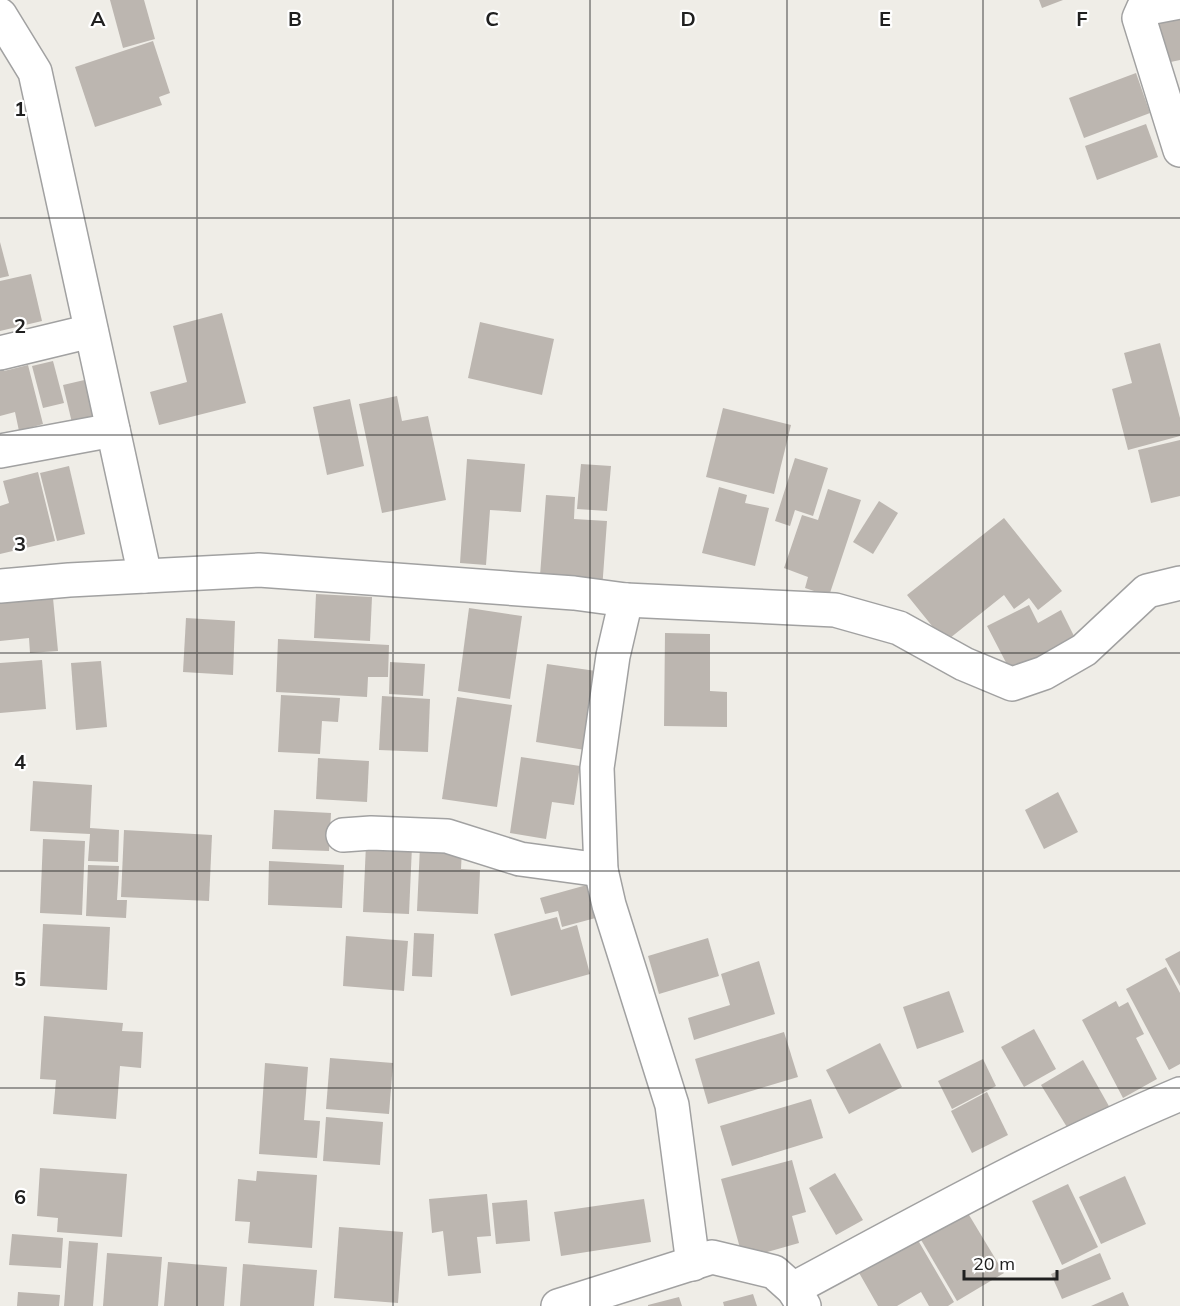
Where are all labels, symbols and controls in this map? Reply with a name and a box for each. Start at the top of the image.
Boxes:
text: A [91,6,106,31]
text: B [288,6,302,31]
text: C [485,6,499,31]
text: D [680,6,696,31]
text: E [879,6,891,31]
text: F [1076,6,1088,31]
text: 1 [14,96,26,121]
text: 2 [14,313,26,338]
text: 3 [14,531,26,556]
text: 4 [14,749,26,774]
text: 5 [14,966,26,991]
text: 6 [14,1184,26,1209]
scale bar [964,1243,1057,1281]
text: 20 m [973,1252,1015,1275]

